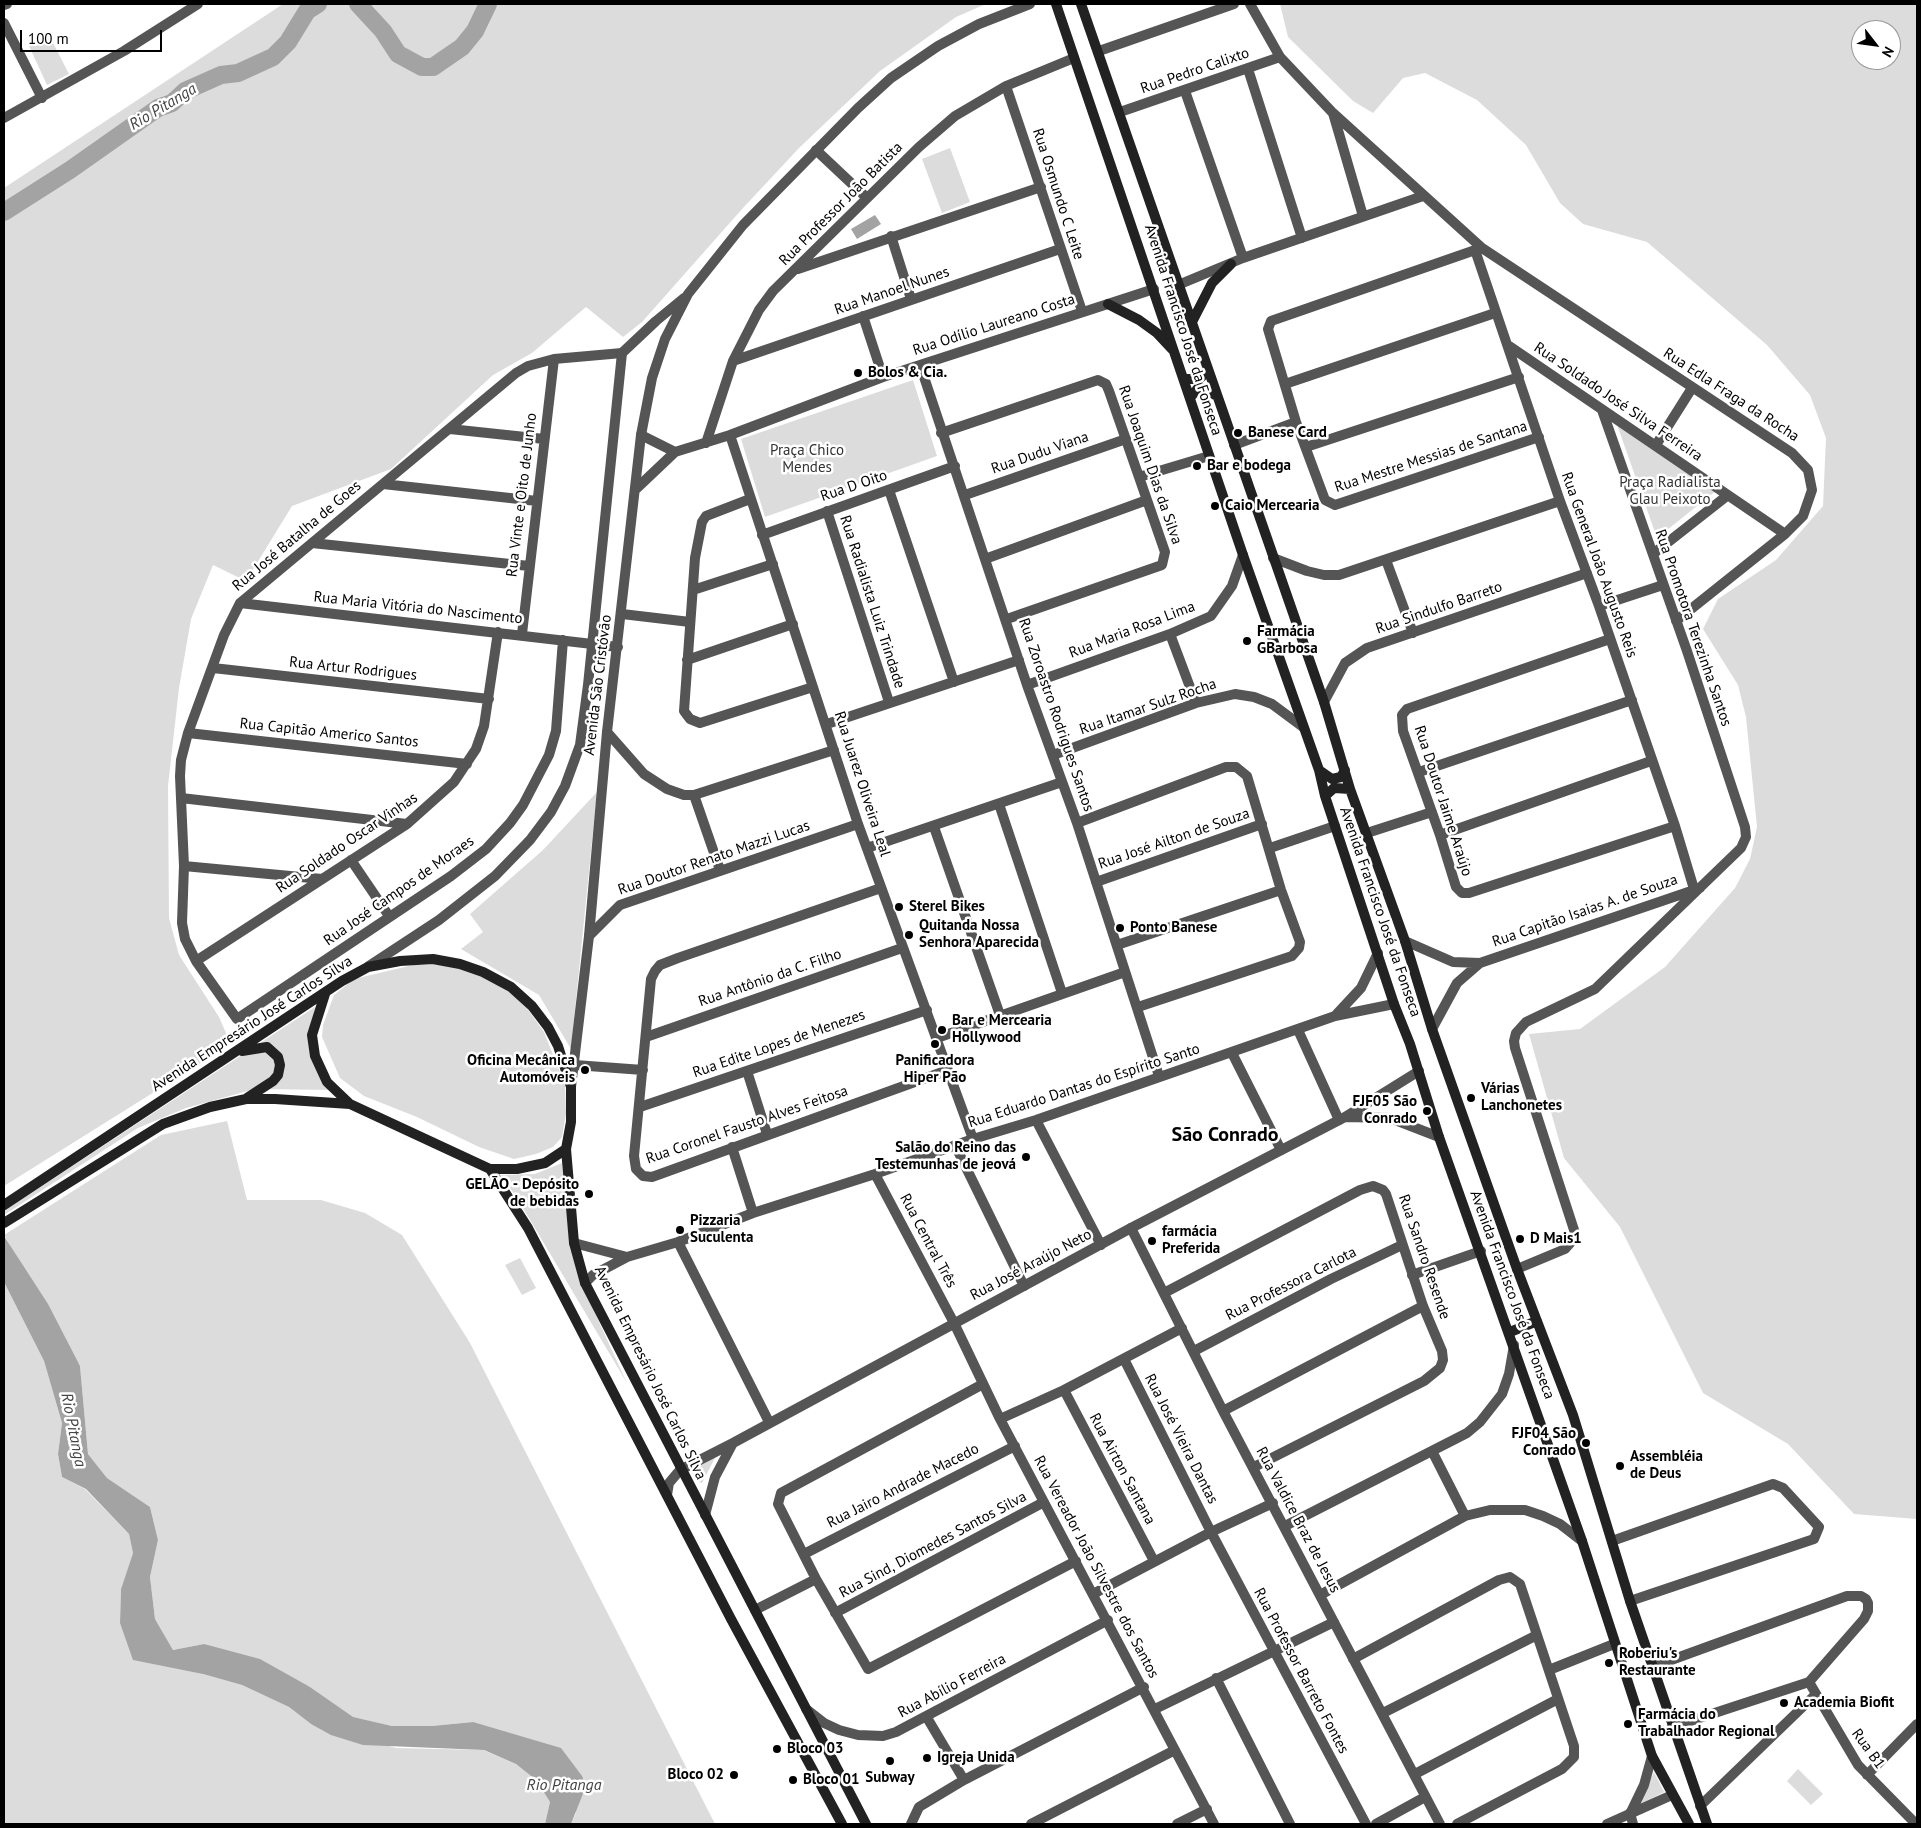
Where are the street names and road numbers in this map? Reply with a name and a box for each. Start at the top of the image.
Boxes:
street label: Rua Pedro Calixto [1138,44,1252,98]
street label: Rua Osmundo C Leite [1028,126,1088,262]
street label: Rua Professor João Batista [776,139,906,269]
street label: Avenida Francisco José da Fonseca [1140,222,1226,438]
street label: Rua Manoel Nunes [832,263,952,319]
street label: Rua Odílio Laureano Costa [911,290,1077,360]
street label: Rua Soldado José Silva Ferreira [1530,339,1706,465]
street label: Rua Edla Fraga da Rocha [1660,344,1802,446]
street label: Rua Joaquim Dias da Silva [1114,383,1186,547]
street label: Rua Vinte e Oito de Junho [503,412,541,578]
street label: Rua Mestre Messias de Santana [1333,417,1529,497]
street label: Rua Dudu Viana [989,428,1091,478]
street label: Rua D Oito [818,466,890,506]
street label: Rua General João Augusto Reis [1557,470,1641,660]
street label: Rua José Batalha de Goes [229,477,365,595]
street label: Rua Radialista Luiz Trindade [835,513,909,691]
street label: Rua Promotora Terezinha Santos [1651,527,1735,729]
street label: Rua Sindulfo Barreto [1373,578,1505,638]
street label: Rua Maria Vitória do Nascimento [313,588,523,628]
street label: Rua Maria Rosa Lima [1066,598,1198,662]
street label: Avenida São Cristóvão [580,614,616,756]
street label: Rua Zoroastro Rodrigues Santos [1014,616,1098,814]
street label: Rua Artur Rodrigues [288,653,418,685]
street label: Rua Itamar Sulz Rocha [1077,675,1219,739]
street label: Rua Juarez Oliveira Leal [830,709,894,859]
street label: Rua Capitão Americo Santos [239,715,419,751]
street label: Rua Doutor Jaime Araújo [1410,723,1476,879]
street label: Rua Soldado Oscar Vinhas [273,789,421,897]
street label: Rua José Ailton de Souza [1096,805,1252,873]
street label: Avenida Francisco José da Fonseca [1336,805,1424,1019]
street label: Rua Doutor Renato Mazzi Lucas [616,817,812,899]
street label: Rua José Campos de Moraes [320,832,478,950]
street label: Rua Capitão Isaias A. de Souza [1490,871,1680,951]
street label: Rua Antônio da C. Filho [696,945,844,1011]
street label: Avenida Empresário José Carlos Silva [148,952,356,1096]
street label: Rua Edite Lopes de Menezes [690,1006,868,1082]
street label: Rua Eduardo Dantas do Espírito Santo [966,1040,1202,1132]
street label: Rua Coronel Fausto Alves Feitosa [644,1082,850,1168]
street label: Avenida Francisco José da Fonseca [1466,1188,1558,1402]
street label: Rua Central Três [896,1191,960,1291]
street label: Rua Sandro Resende [1394,1192,1454,1322]
street label: Rua José Araújo Neto [967,1225,1095,1305]
street label: Rua Professora Carlota [1223,1243,1359,1325]
street label: Avenida Empresário José Carlos Silva [590,1263,710,1483]
street label: Rua José Vieira Dantas [1140,1371,1222,1507]
street label: Rua Airton Santana [1085,1410,1159,1528]
street label: Rua Jairo Andrade Macedo [824,1440,982,1532]
street label: Rua Valdice Braz de Jesus [1252,1444,1344,1596]
street label: Rua Vereador João Silvestre dos Santos [1030,1453,1162,1681]
street label: Rua Sind, Diomedes Santos Silva [836,1488,1030,1602]
street label: Rua Professor Barreto Fontes [1250,1585,1352,1757]
street label: Rua Abílio Ferreira [895,1650,1009,1722]
street label: Rua B1 [1847,1725,1889,1773]

